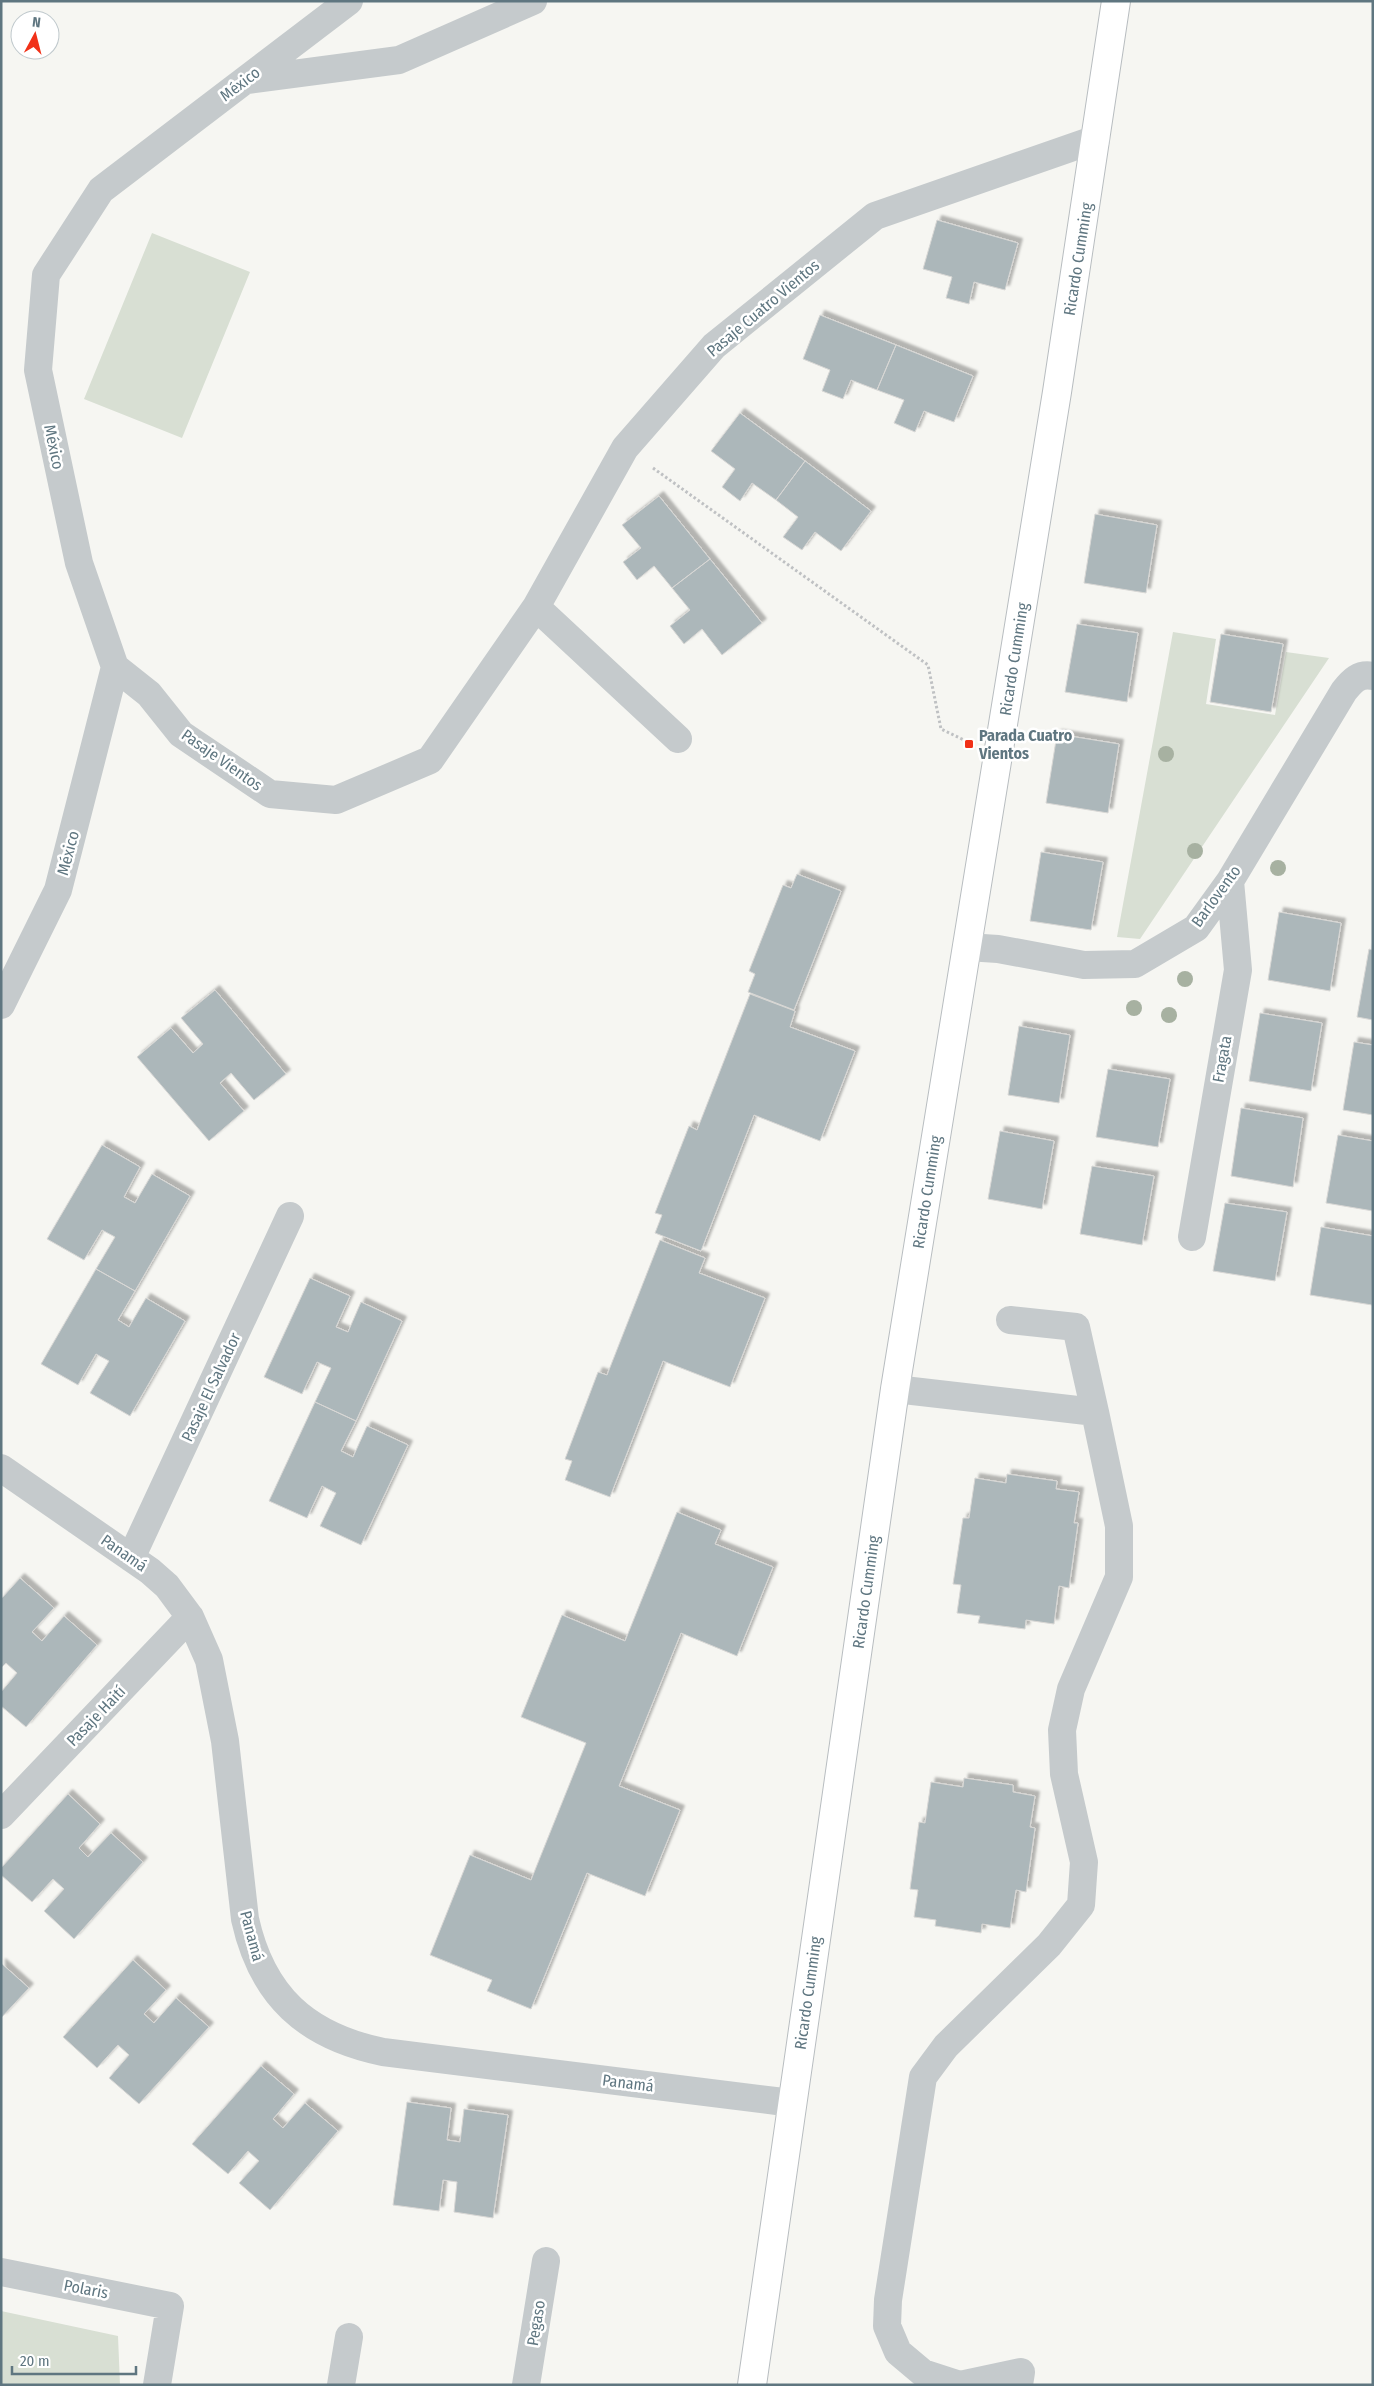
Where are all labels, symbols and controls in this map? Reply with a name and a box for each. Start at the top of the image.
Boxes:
north arrow [10,10,60,60]
text: N [31,14,42,32]
street label: México [216,63,264,105]
street label: Ricardo Cumming [1060,201,1096,317]
street label: Pasaje Cuatro Vientos [703,255,823,361]
street label: México [40,423,68,471]
street label: Ricardo Cumming [996,601,1032,717]
street label: Pasaje Vientos [178,725,266,795]
place label: Parada Cuatro Vientos [978,726,1073,763]
marker: Parada Cuatro Vientos [963,738,975,750]
street label: México [53,829,83,877]
street label: Barlovento [1187,862,1245,930]
street label: Fragata [1209,1034,1235,1084]
street label: Ricardo Cumming [909,1134,945,1250]
street label: Pasaje El Salvador [178,1329,245,1444]
street label: Panamá [97,1530,151,1576]
street label: Ricardo Cumming [849,1534,883,1650]
street label: Pasaje Haití [63,1682,129,1750]
street label: Panamá [236,1909,268,1964]
street label: Ricardo Cumming [791,1935,825,2051]
street label: Panamá [601,2070,655,2096]
street label: Polaris [62,2275,110,2303]
street label: Pegaso [523,2299,549,2347]
scale bar [12,2344,136,2376]
text: 20 m [20,2352,50,2370]

